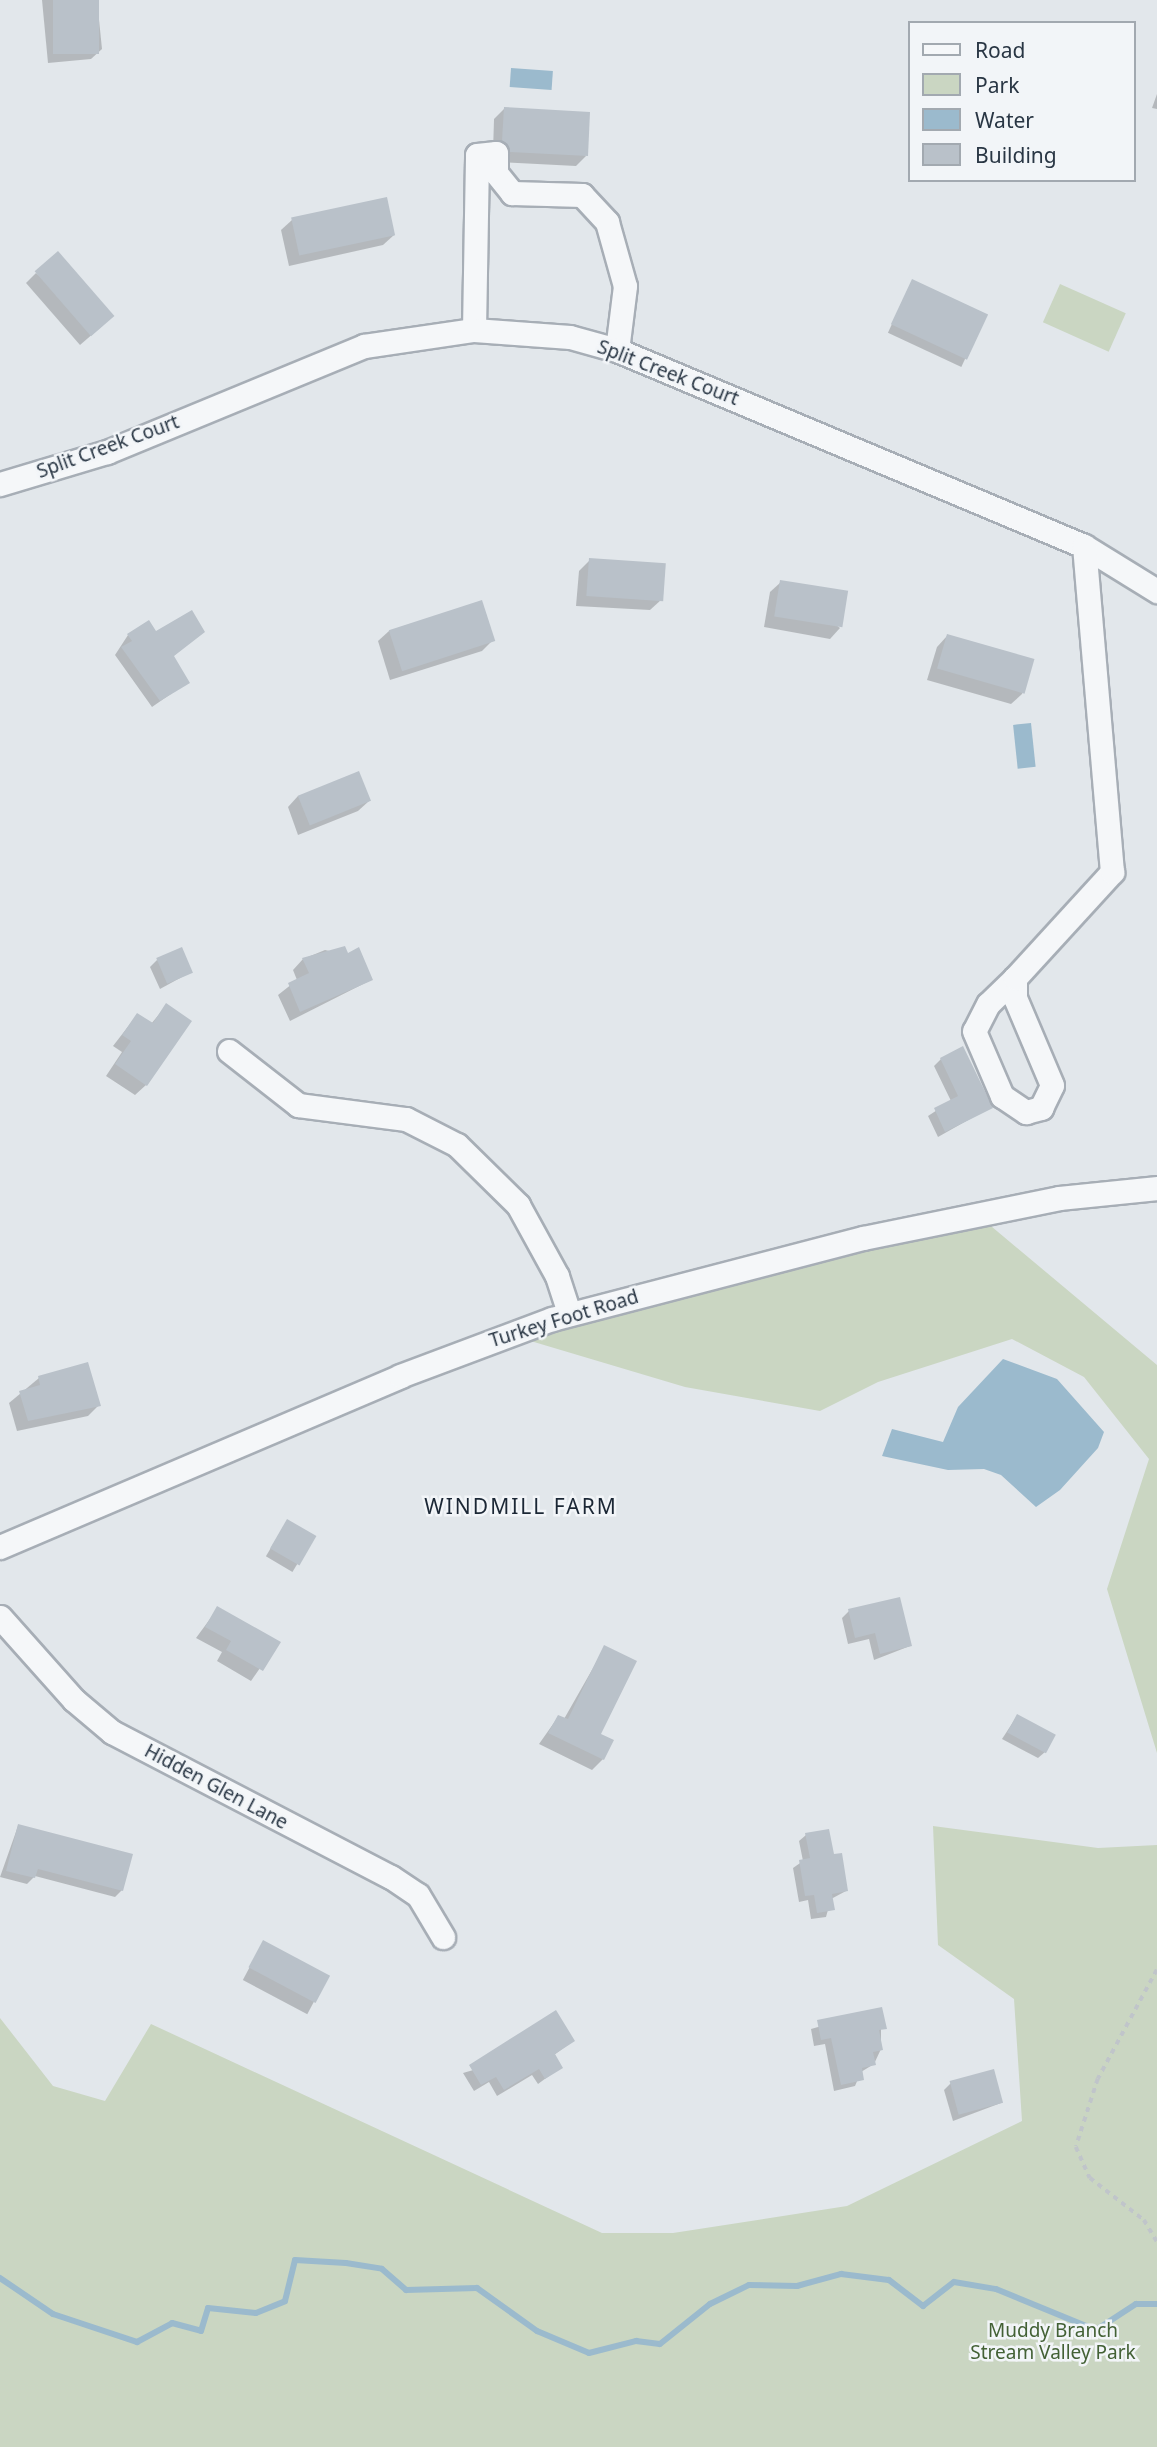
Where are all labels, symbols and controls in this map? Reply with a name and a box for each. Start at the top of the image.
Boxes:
legend [908,21,1136,182]
text: Road [975,36,1025,64]
text: Park [975,71,1019,99]
text: Water [975,106,1034,134]
text: Building [975,141,1057,169]
street label: Split Creek Court [594,336,742,410]
street label: Split Creek Court [34,411,182,483]
street label: Turkey Foot Road [487,1285,641,1353]
district label: WINDMILL FARM [426,1493,616,1519]
street label: Hidden Glen Lane [140,1740,292,1834]
park label: Muddy Branch Stream Valley Park [970,2320,1136,2364]

